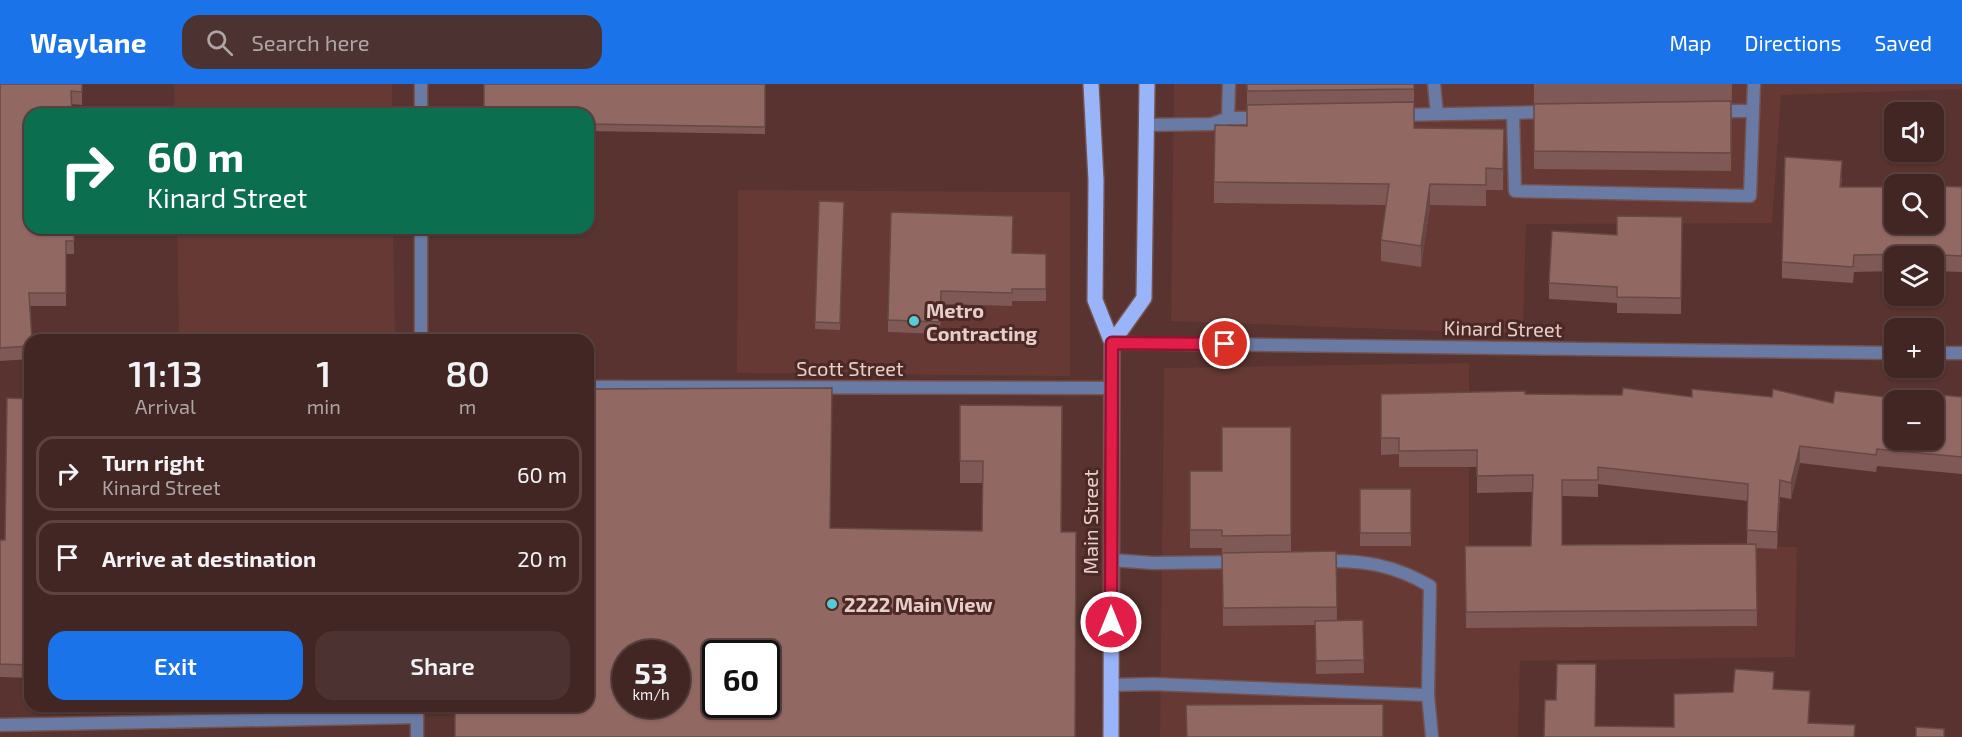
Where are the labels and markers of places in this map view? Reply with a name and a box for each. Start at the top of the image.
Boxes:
place label: Metro Contracting [926,298,1038,345]
marker: Metro Contracting [907,314,921,328]
pin [1199,318,1250,369]
place label: 2222 Main View [844,592,992,616]
marker: 2222 Main View [825,597,839,611]

